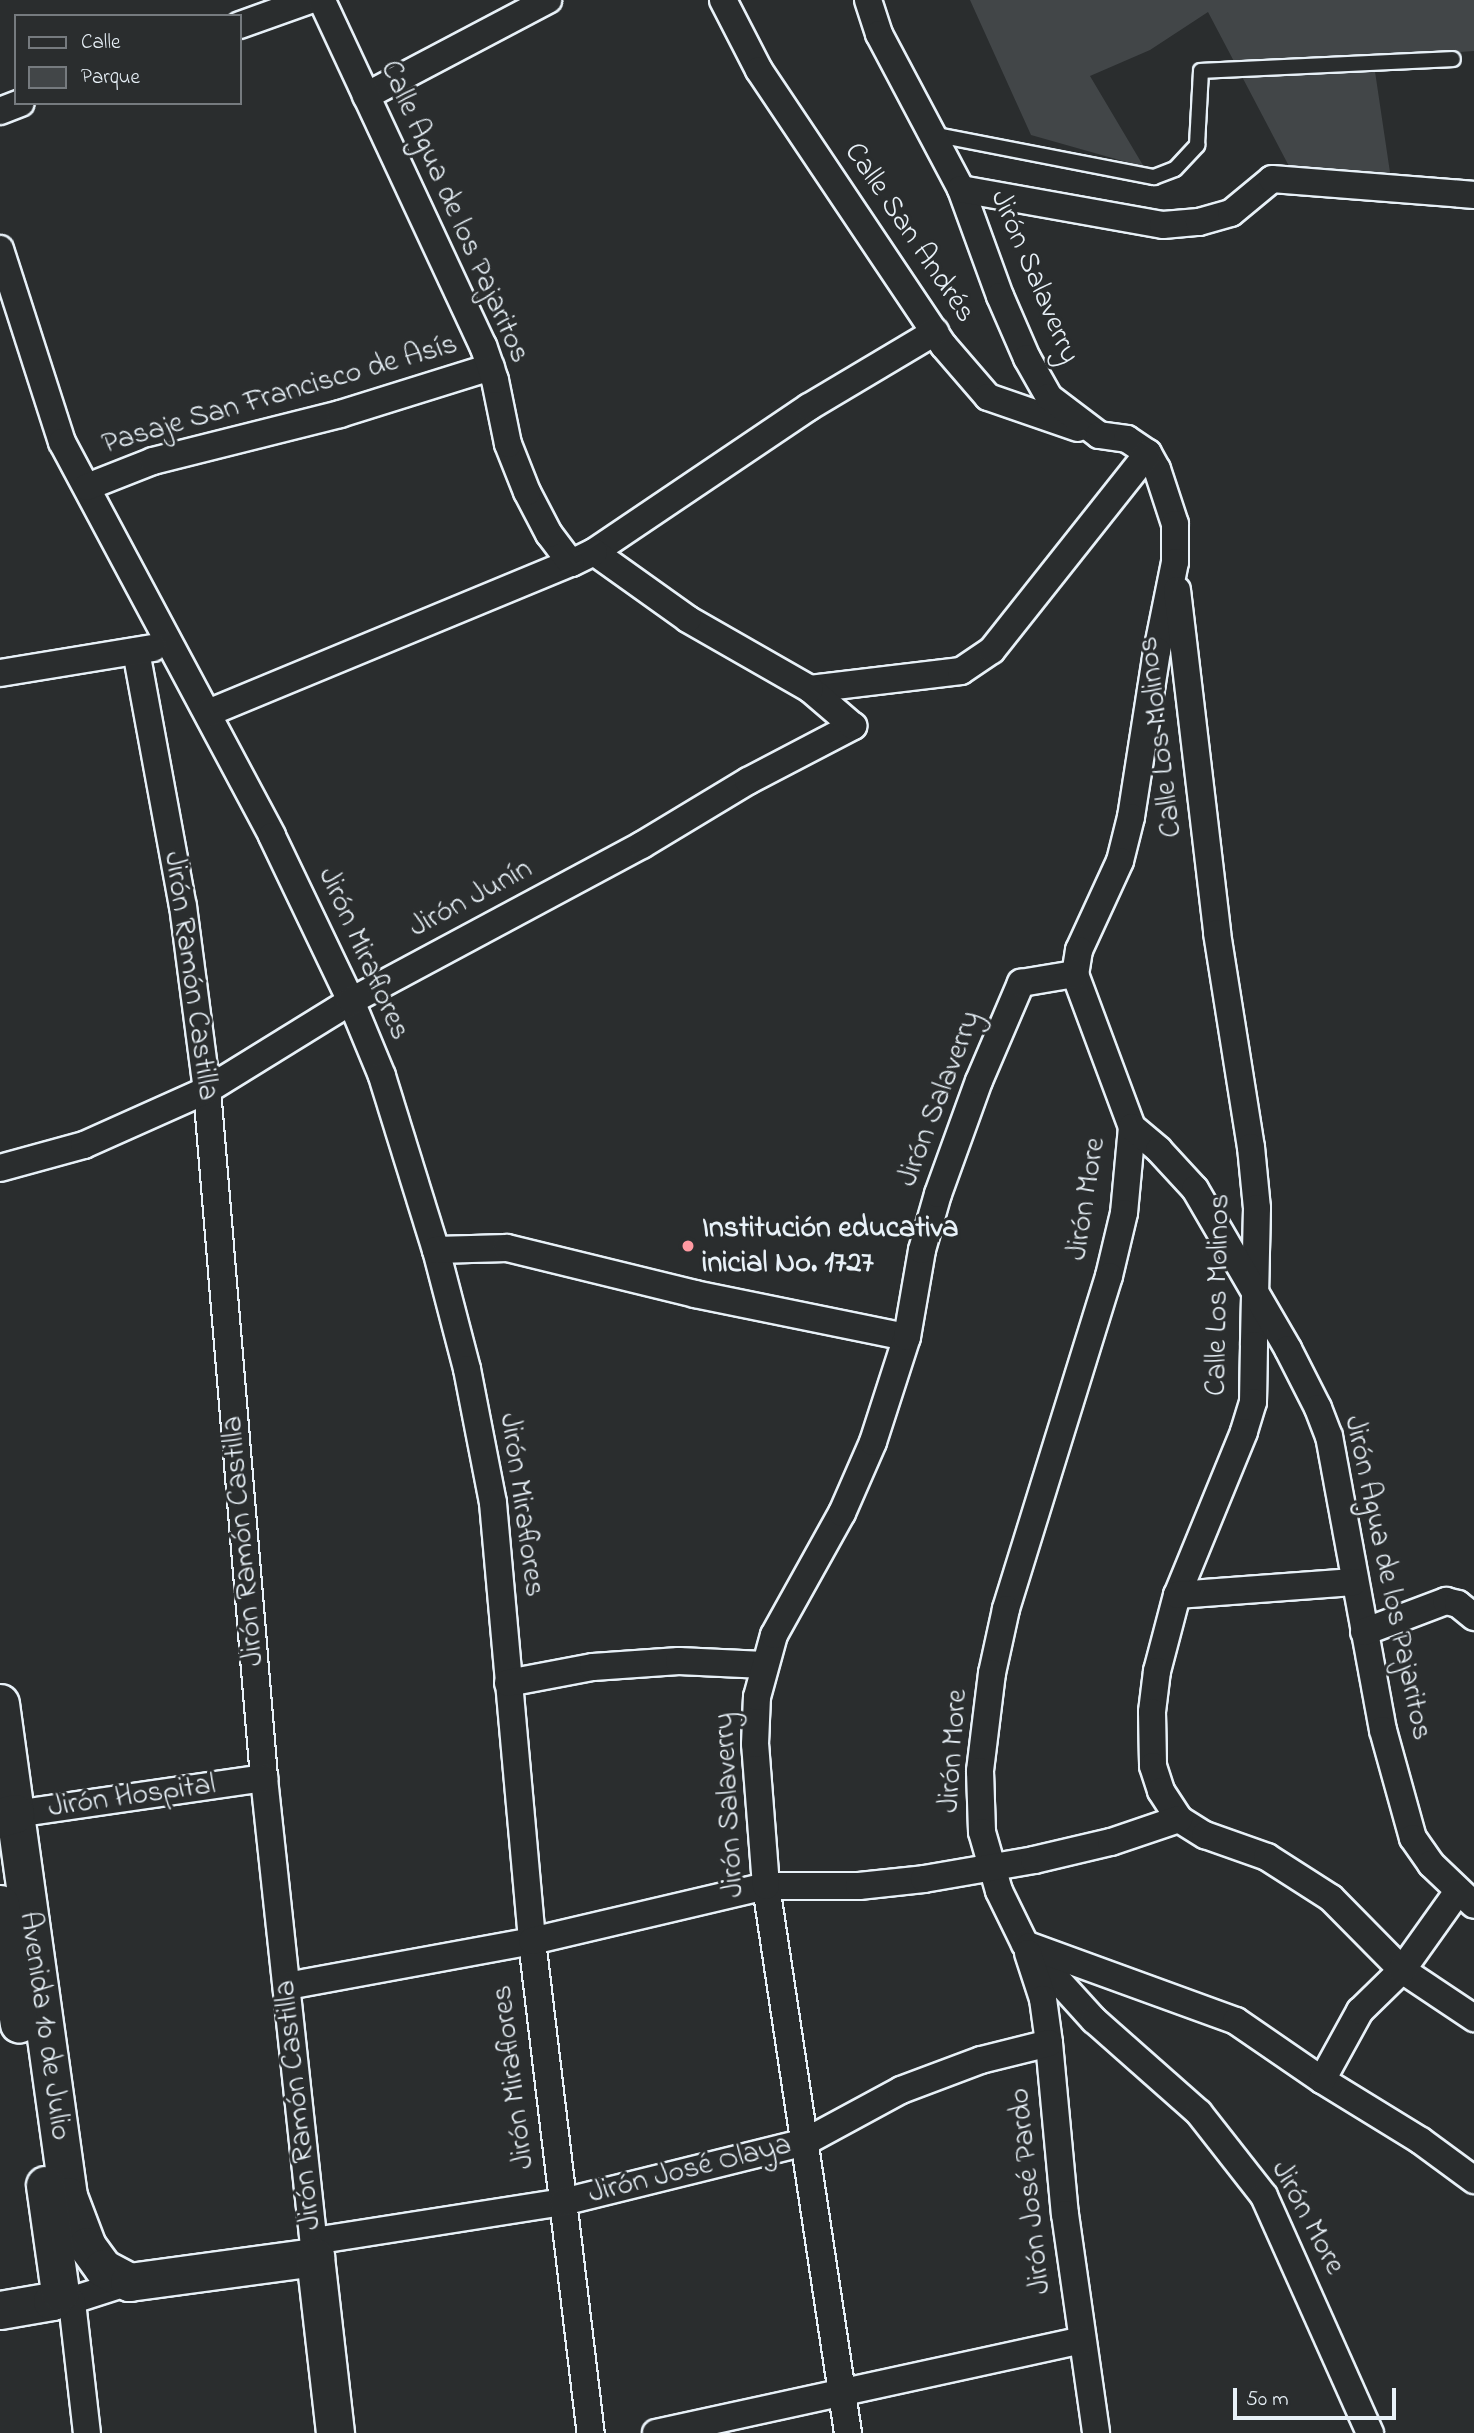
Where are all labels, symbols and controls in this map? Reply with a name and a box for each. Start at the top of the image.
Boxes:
legend [14,14,242,105]
text: Calle [81,28,120,58]
street label: Calle Agua de los Pajaritos [371,55,537,369]
text: Parque [81,63,140,93]
street label: Calle San Andrés [835,136,983,330]
street label: Jirón Salaverry [981,185,1087,369]
street label: Pasaje San Francisco de Asís [98,327,462,463]
street label: Calle Los Molinos [1131,634,1191,840]
street label: Jirón Ramón Castilla [155,849,225,1103]
street label: Jirón Junín [403,852,539,946]
street label: Jirón Miraflores [309,862,417,1046]
street label: Jirón Salaverry [890,1006,990,1192]
street label: Jirón More [1060,1135,1114,1263]
street label: Calle Los Molinos [1199,1194,1239,1396]
place label: Institución educativa inicial No. 1727 [702,1211,958,1282]
marker: Institución educativa inicial No. 1727 [680,1238,696,1254]
street label: Jirón Miraflores [490,1411,552,1599]
street label: Jirón Agua de los Pajaritos [1335,1412,1439,1744]
street label: Jirón Ramón Castilla [215,1414,273,1668]
street label: Jirón More [932,1688,976,1814]
street label: Jirón Salaverry [707,1712,753,1898]
street label: Jirón Hospital [46,1767,218,1827]
street label: Avenida 10 de Julio [10,1909,78,2143]
street label: Jirón Ramón Castilla [268,1978,330,2232]
street label: Jirón Miraflores [485,1983,543,2171]
street label: Jirón José Pardo [1002,2086,1060,2296]
street label: Jirón José Olaya [585,2127,795,2213]
street label: Jirón More [1262,2155,1352,2281]
scale bar [1236,2374,1399,2418]
text: 50 m [1246,2385,1289,2415]

